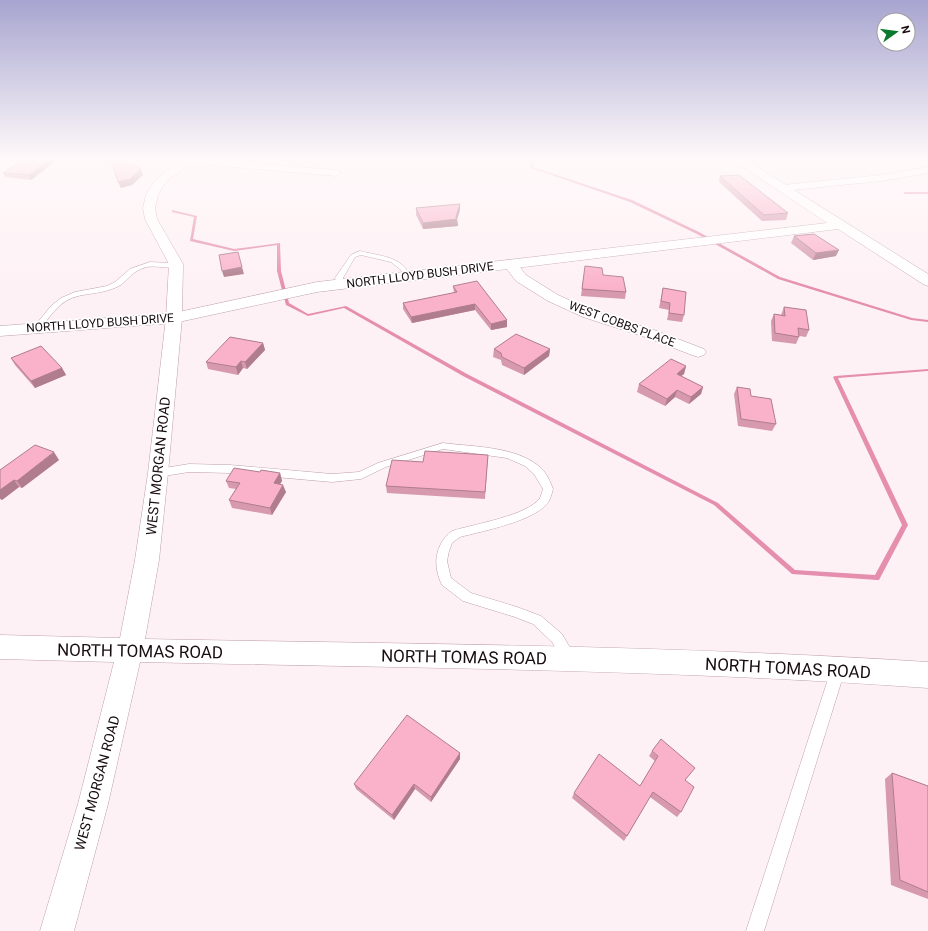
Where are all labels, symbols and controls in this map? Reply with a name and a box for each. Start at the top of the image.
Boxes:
north arrow [876,12,916,52]
text: N [898,24,913,35]
street label: NORTH LLOYD BUSH DRIVE [346,259,494,291]
street label: WEST COBBS PLACE [567,298,677,350]
street label: NORTH LLOYD BUSH DRIVE [26,311,174,335]
street label: WEST MORGAN ROAD [143,396,173,536]
street label: NORTH TOMAS ROAD [57,640,223,662]
street label: NORTH TOMAS ROAD [381,646,547,668]
street label: NORTH TOMAS ROAD [705,654,871,682]
street label: WEST MORGAN ROAD [71,714,123,852]

